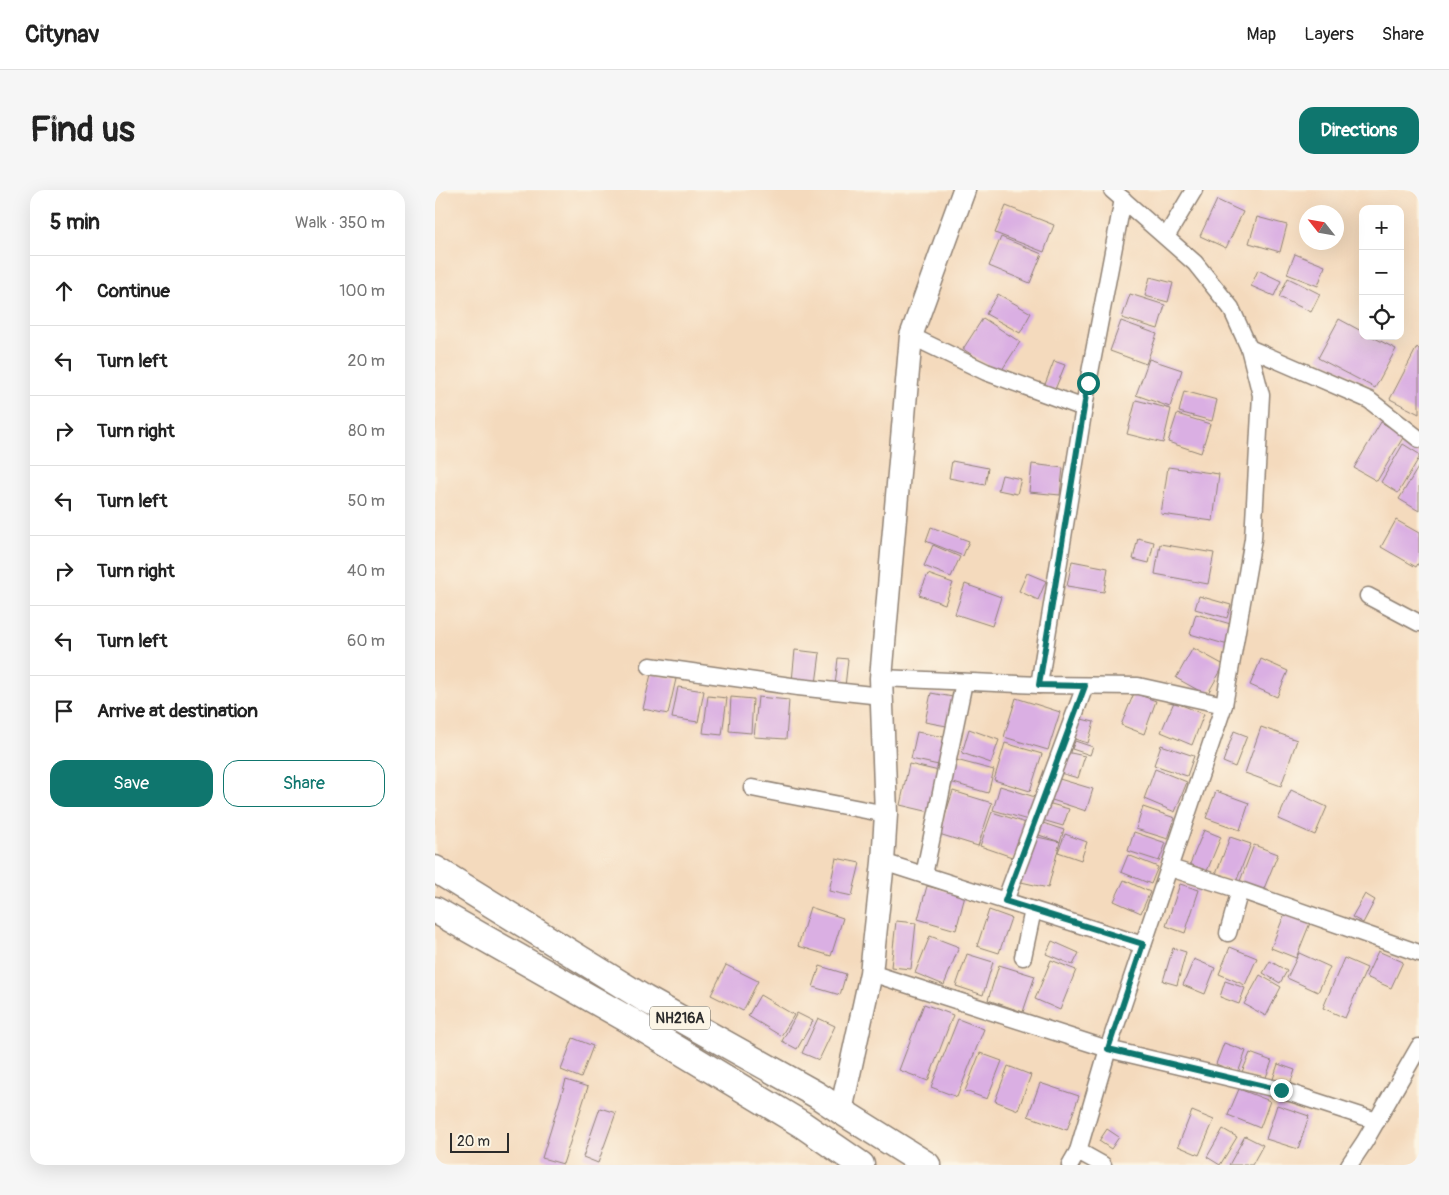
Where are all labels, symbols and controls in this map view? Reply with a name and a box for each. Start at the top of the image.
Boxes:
text: Citynav [25,20,100,49]
text: Map [1247,23,1276,46]
text: Layers [1304,23,1354,46]
text: Share [1382,23,1424,46]
button: Directions [1299,107,1419,154]
text: Find us [30,108,135,152]
north arrow [1299,205,1344,250]
map controls [1359,205,1404,340]
button: + [1359,205,1404,250]
text: 5 min [50,209,100,236]
text: Walk · 350 m [295,213,385,233]
button: − [1359,250,1404,295]
icon: ahead [50,277,78,305]
text: Continue [97,279,170,303]
text: 100 m [339,281,385,301]
button: locate [1359,295,1404,340]
icon: left [50,347,78,375]
text: Turn left [97,349,167,373]
text: 20 m [347,351,385,371]
route start [1077,372,1100,395]
icon: right [50,417,78,445]
text: Turn right [97,419,175,443]
text: 80 m [348,421,385,441]
icon: left [50,487,78,515]
text: Turn left [97,489,167,513]
text: 50 m [348,491,385,511]
icon: right [50,557,78,585]
text: Turn right [97,559,175,583]
text: 40 m [347,561,385,581]
icon: left [50,627,78,655]
text: Turn left [97,629,167,653]
text: 60 m [347,631,385,651]
icon: arrive [50,697,78,725]
text: Arrive at destination [97,699,258,723]
button: Save [50,760,213,807]
button: Share [223,760,385,807]
road number: NH216A [650,1006,710,1030]
route end [1270,1079,1293,1102]
scale bar [450,1130,509,1153]
text: 20 m [457,1133,490,1150]

